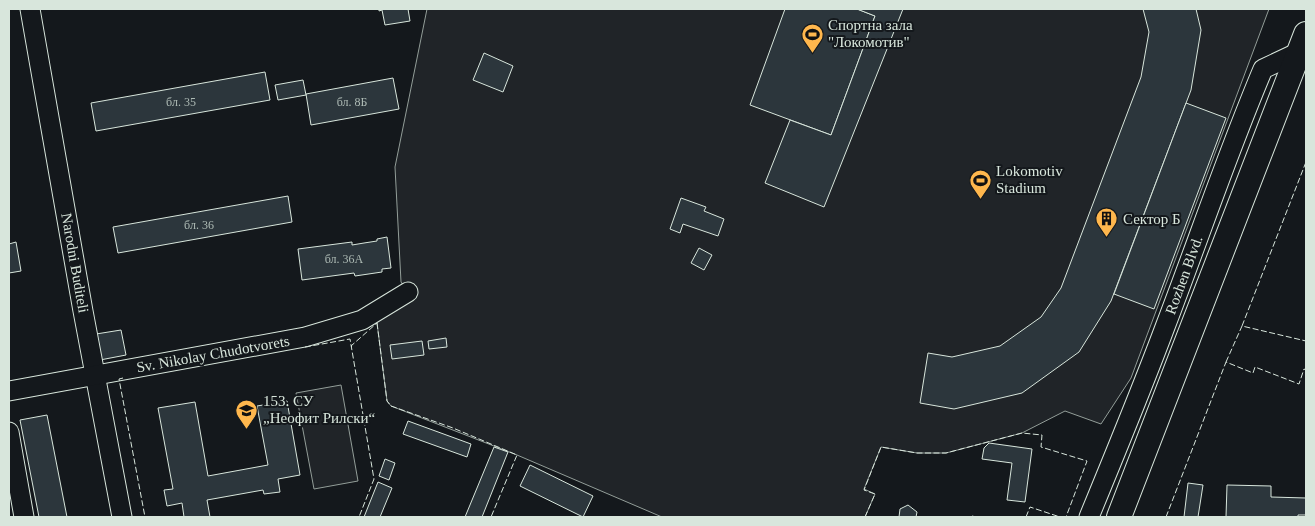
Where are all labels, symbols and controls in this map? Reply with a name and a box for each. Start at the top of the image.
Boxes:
place label: Спортна зала "Локомотив" [828,17,913,50]
sports icon: Спортна зала "Локомотив" [800,22,824,53]
house number: бл. 35 [166,95,196,109]
house number: бл. 8Б [337,95,367,109]
place label: Lokomotiv Stadium [996,163,1063,196]
sports icon: Lokomotiv Stadium [968,168,992,199]
building icon: Сектор Б [1095,207,1119,238]
place label: Сектор Б [1123,211,1181,227]
street label: Narodni Buditeli [58,212,92,314]
house number: бл. 36 [184,218,214,232]
street label: Rozhen Blvd. [1162,234,1206,316]
house number: бл. 36А [325,252,364,266]
street label: Sv. Nikolay Chudotvorets [135,333,291,375]
place label: 153. СУ „Неофит Рилски“ [263,393,376,426]
school or university icon: 153. СУ „Неофит Рилски“ [235,398,259,429]

